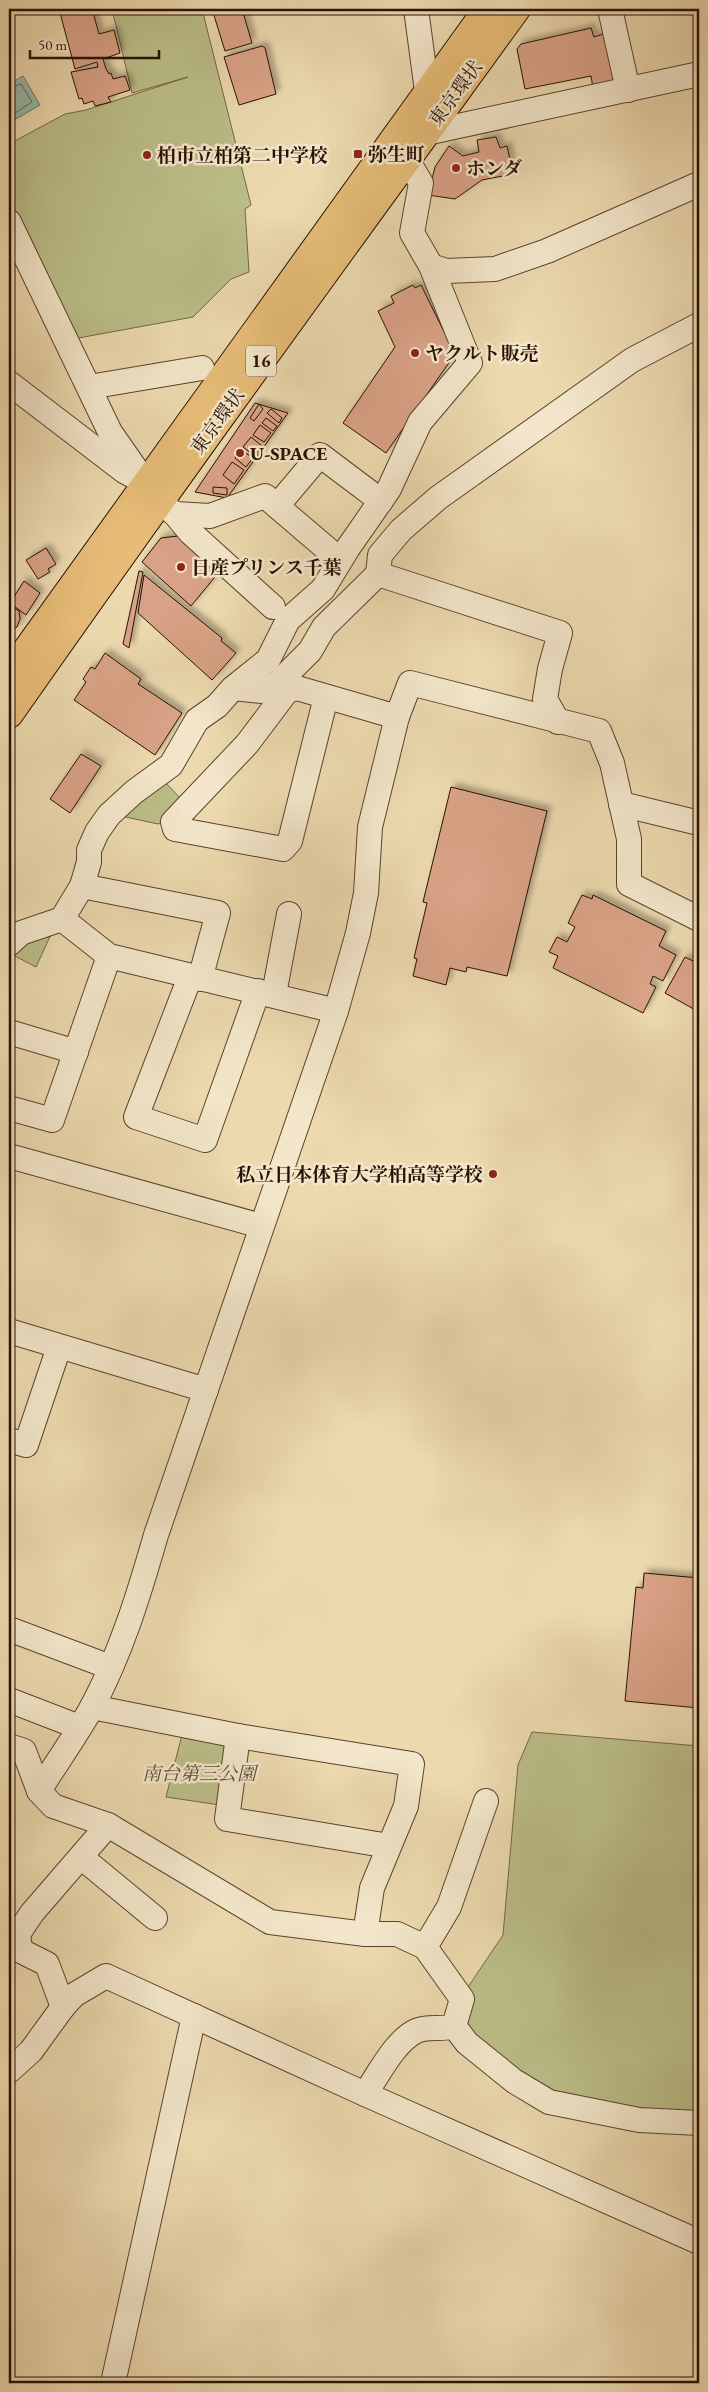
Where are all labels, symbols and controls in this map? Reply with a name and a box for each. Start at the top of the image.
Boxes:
scale bar [30,28,159,60]
text: 50 m [38,35,67,54]
street label: 東京環状 [423,55,488,131]
place label: 弥生町 [368,142,425,167]
place label: 柏市立柏第二中学校 [157,143,328,168]
marker: 弥生町 [352,148,364,160]
marker: 柏市立柏第二中学校 [141,149,153,161]
place label: ホンダ [466,156,522,181]
marker: ホンダ [450,162,462,174]
place label: ヤクルト販売 [425,341,538,366]
road number: 16 [246,346,276,376]
marker: ヤクルト販売 [409,347,421,359]
street label: 東京環状 [185,383,250,459]
place label: U-SPACE [250,441,327,466]
marker: U-SPACE [234,447,246,459]
place label: 日産プリンス千葉 [191,555,342,580]
marker: 日産プリンス千葉 [175,561,187,573]
place label: 私立日本体育大学柏高等学校 [236,1162,483,1187]
marker: 私立日本体育大学柏高等学校 [487,1168,499,1180]
park label: 南台第三公園 [142,1761,259,1786]

